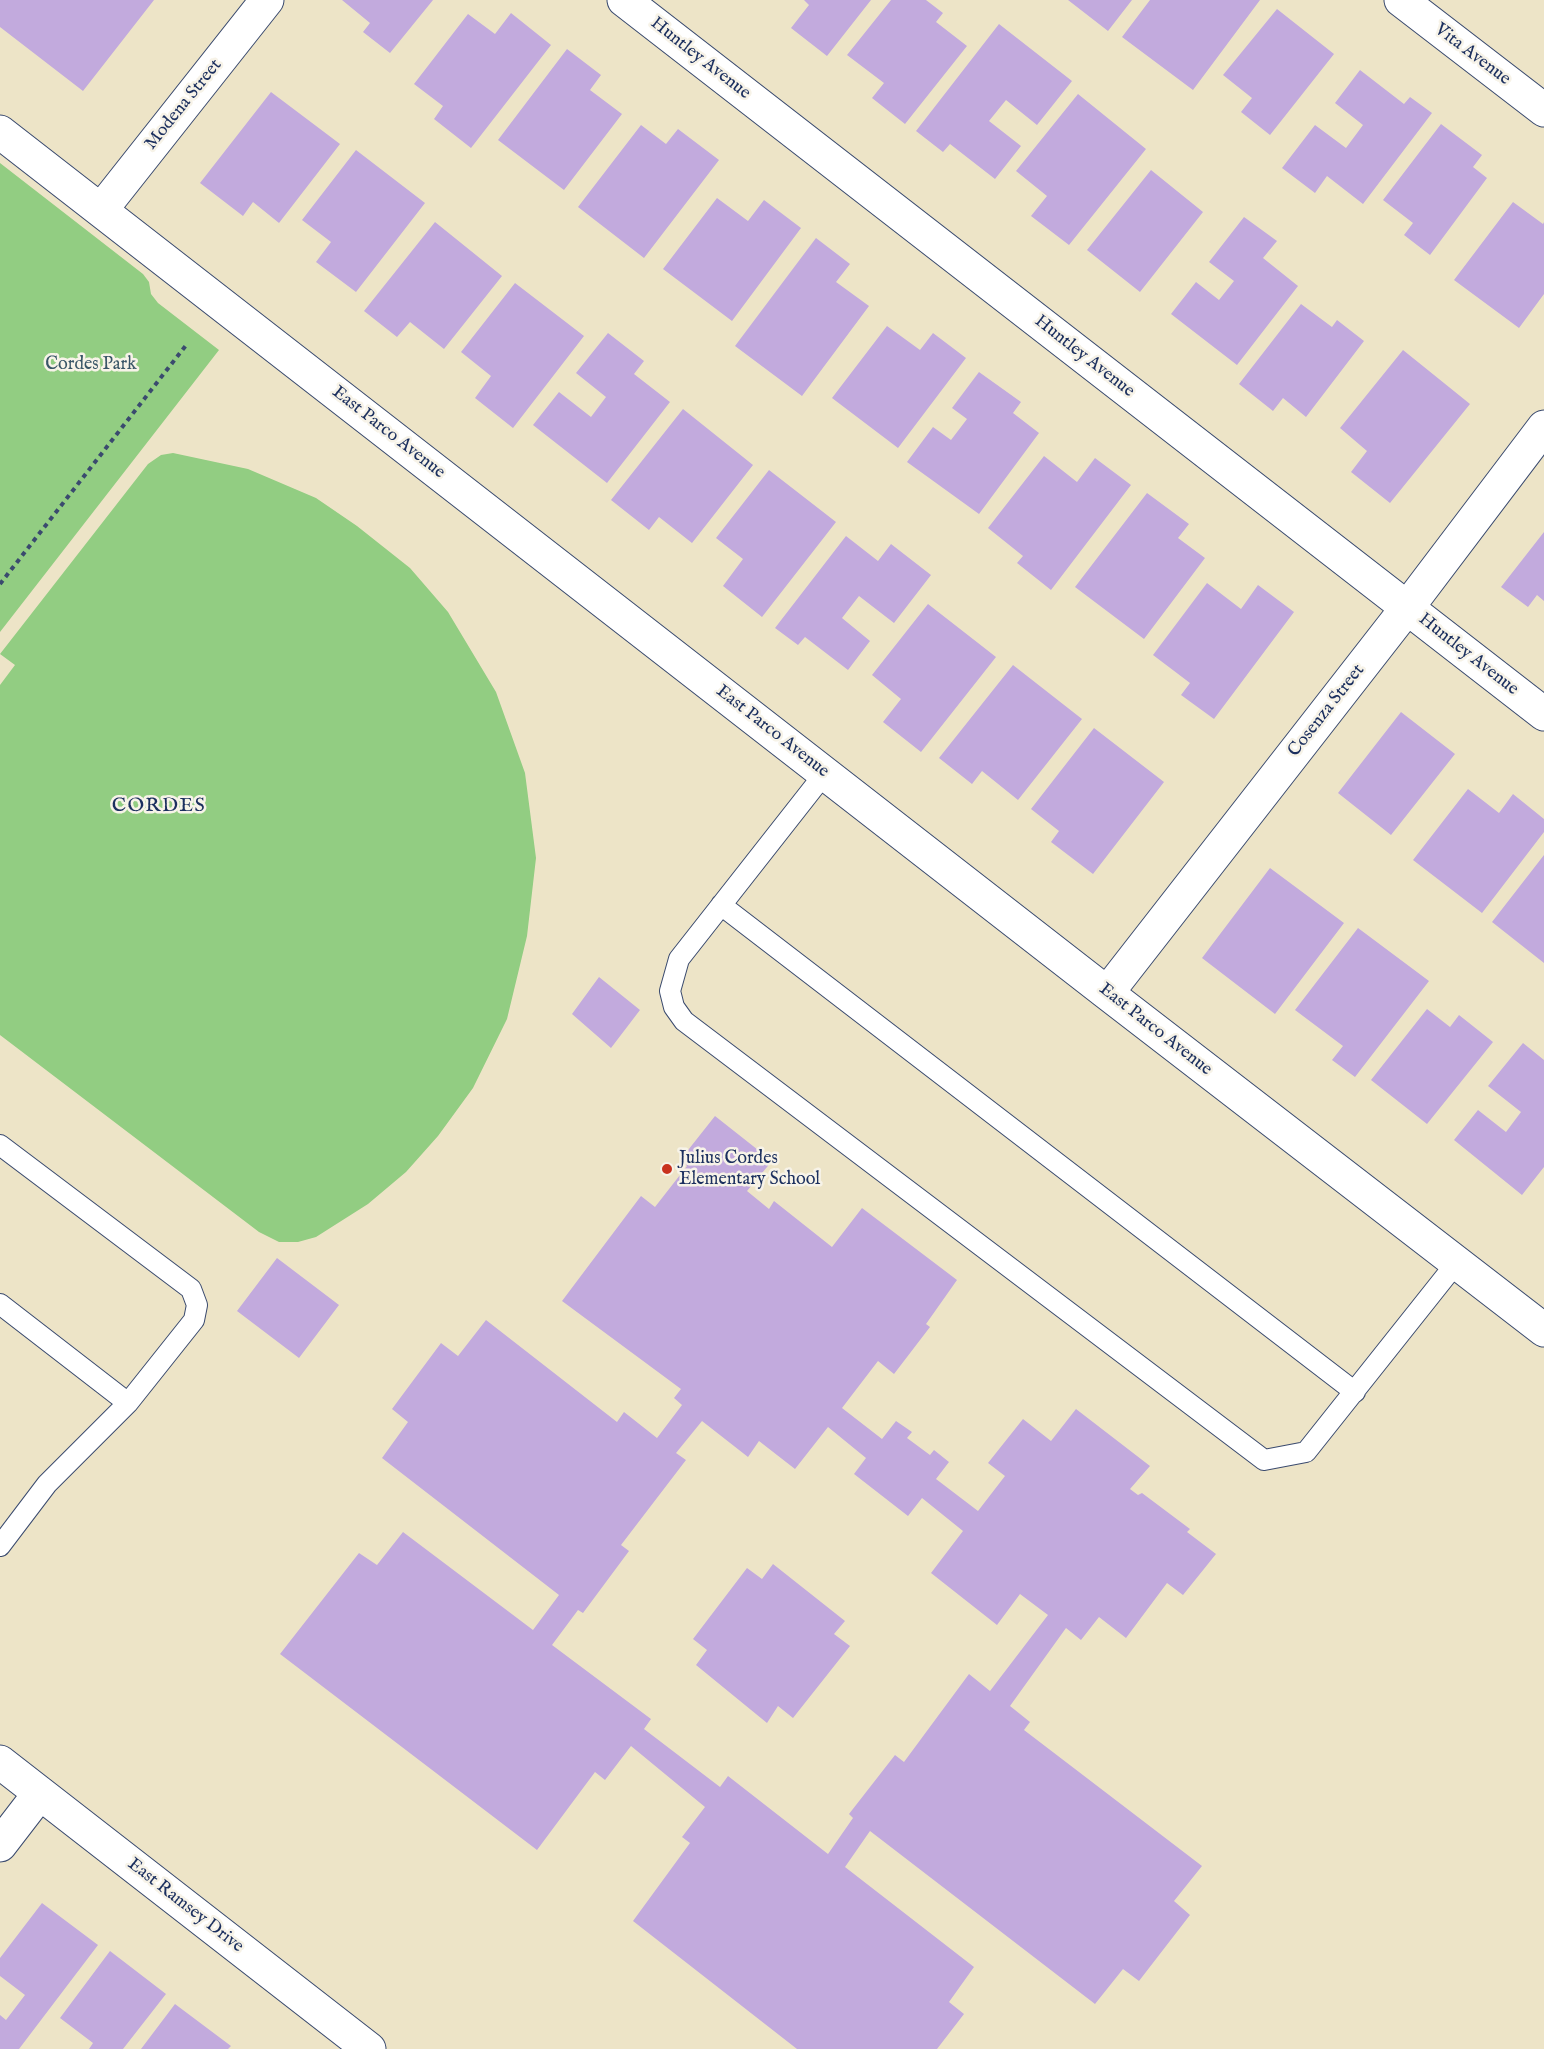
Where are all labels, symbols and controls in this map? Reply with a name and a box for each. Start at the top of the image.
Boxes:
street label: Huntley Avenue [646,13,754,105]
street label: Vita Avenue [1430,19,1514,91]
street label: Modena Street [141,55,227,155]
street label: Huntley Avenue [1030,311,1138,403]
park label: Cordes Park [45,354,137,376]
street label: East Parco Avenue [327,382,449,484]
street label: Huntley Avenue [1414,609,1522,701]
street label: Cosenza Street [1284,660,1370,762]
street label: East Parco Avenue [711,681,833,783]
district label: CORDES [112,795,206,819]
street label: East Parco Avenue [1094,979,1216,1081]
place label: Julius Cordes Elementary School [679,1148,820,1190]
marker: Julius Cordes Elementary School [660,1162,674,1176]
street label: East Ramsey Drive [123,1854,247,1958]

